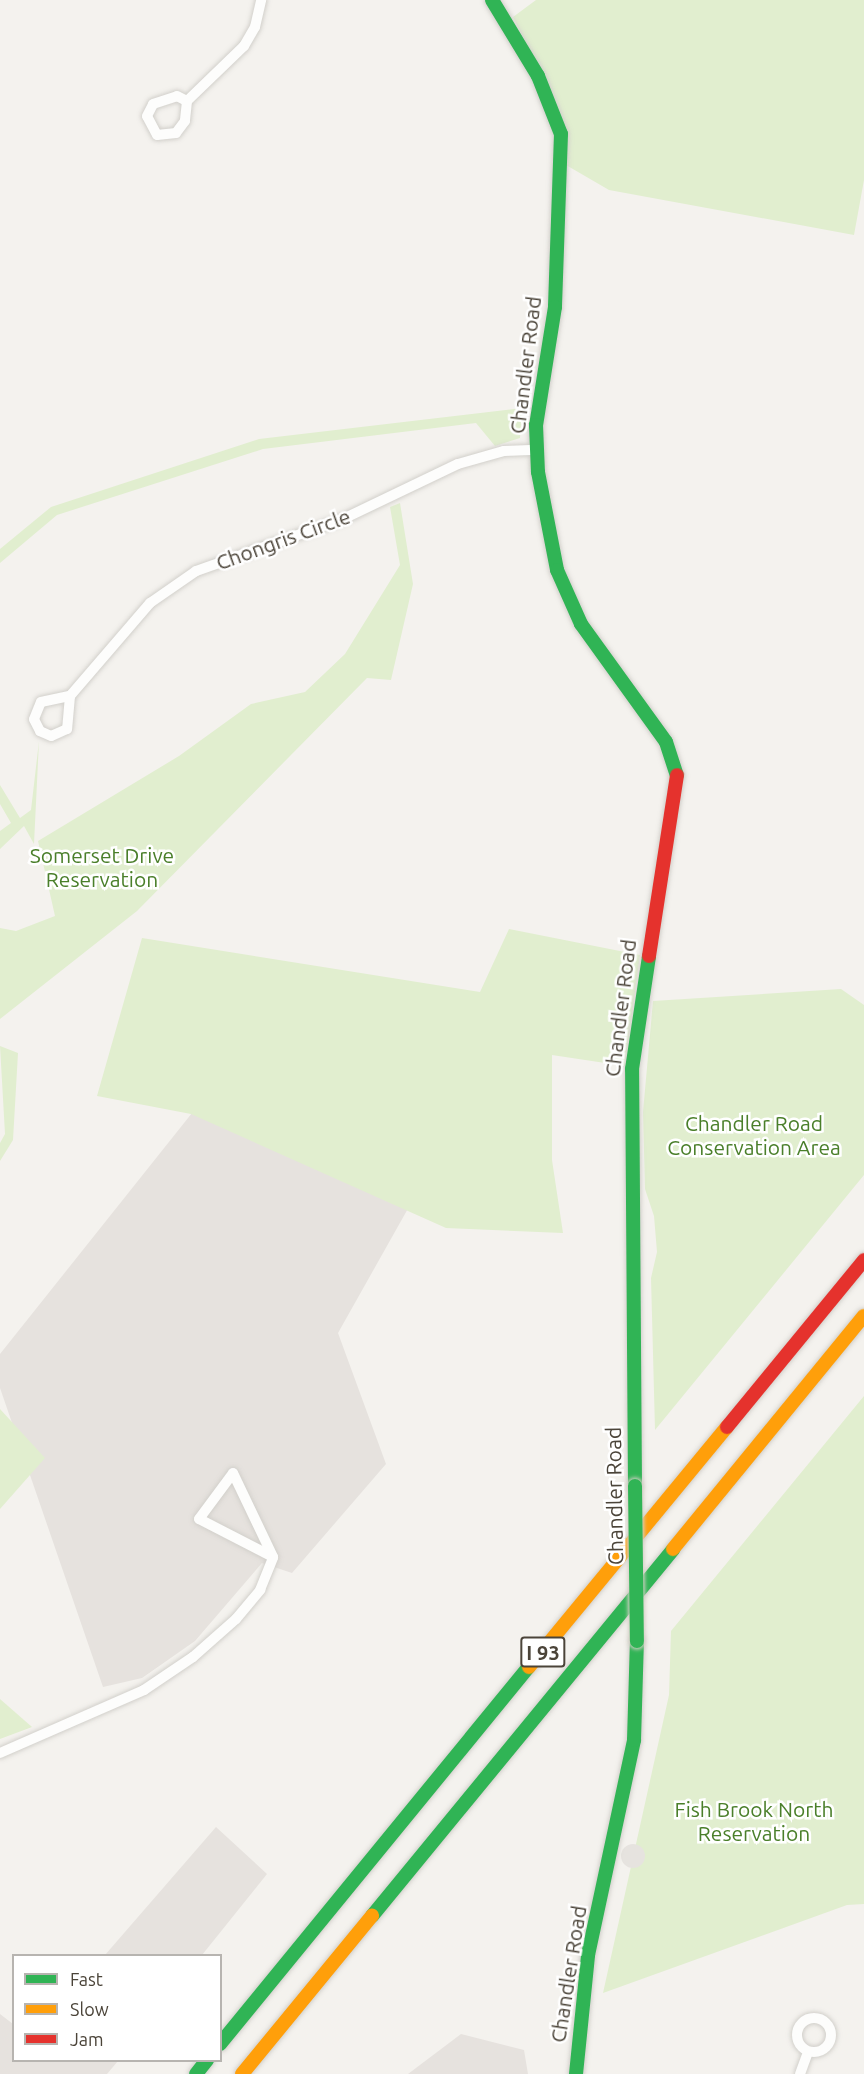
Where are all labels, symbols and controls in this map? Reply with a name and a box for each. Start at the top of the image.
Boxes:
street label: Chandler Road [504,295,546,435]
street label: Chongris Circle [212,503,354,575]
park label: Somerset Drive Reservation [30,842,174,892]
street label: Chandler Road [599,938,641,1078]
park label: Chandler Road Conservation Area [667,1110,841,1160]
street label: Chandler Road [600,1427,628,1565]
road number: I 93 [519,1635,567,1669]
park label: Fish Brook North Reservation [675,1796,833,1846]
street label: Chandler Road [545,1904,591,2044]
legend [12,1954,222,2062]
text: Fast [70,1969,103,1989]
text: Slow [70,1999,109,2019]
text: Jam [70,2029,104,2049]

